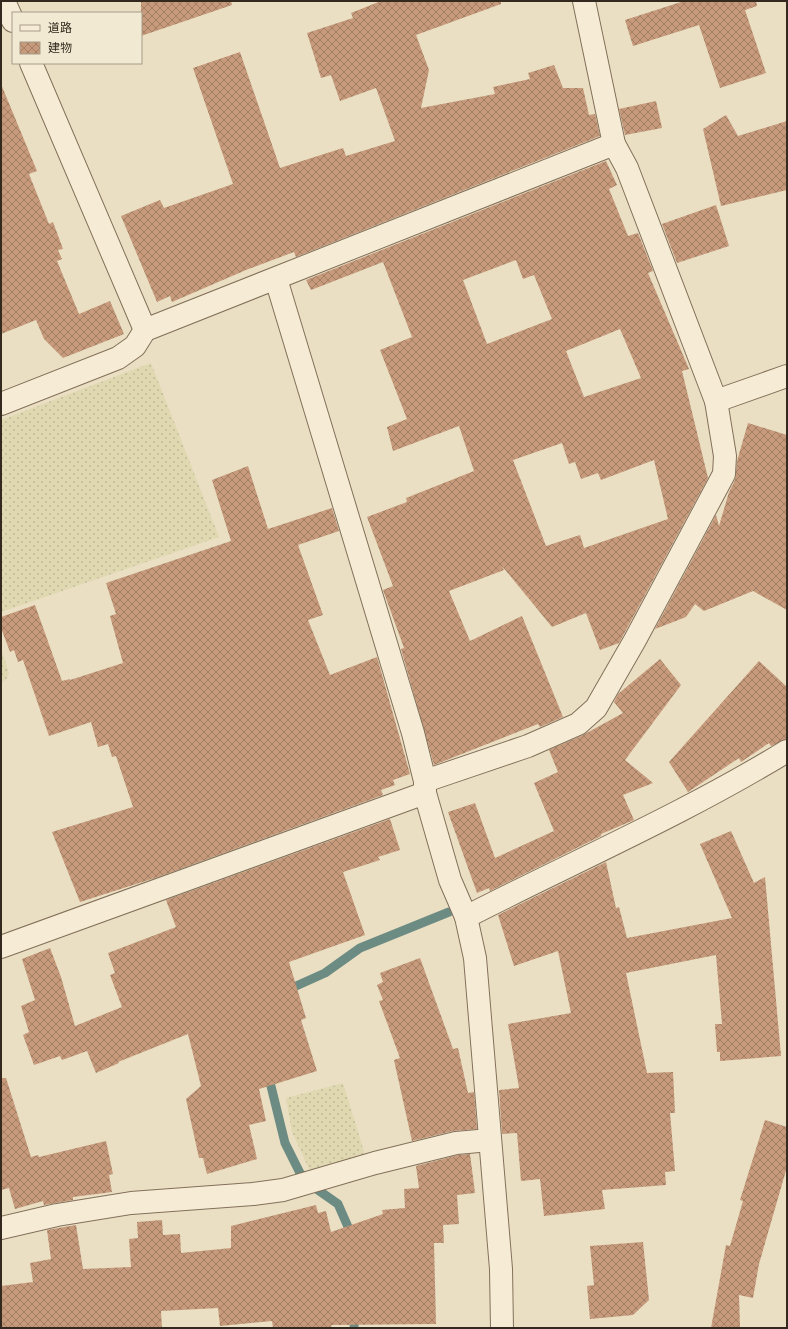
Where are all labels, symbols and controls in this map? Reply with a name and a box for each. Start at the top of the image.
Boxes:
legend [12,12,142,64]
text: 道路 [48,21,72,35]
text: 建物 [48,41,72,55]

